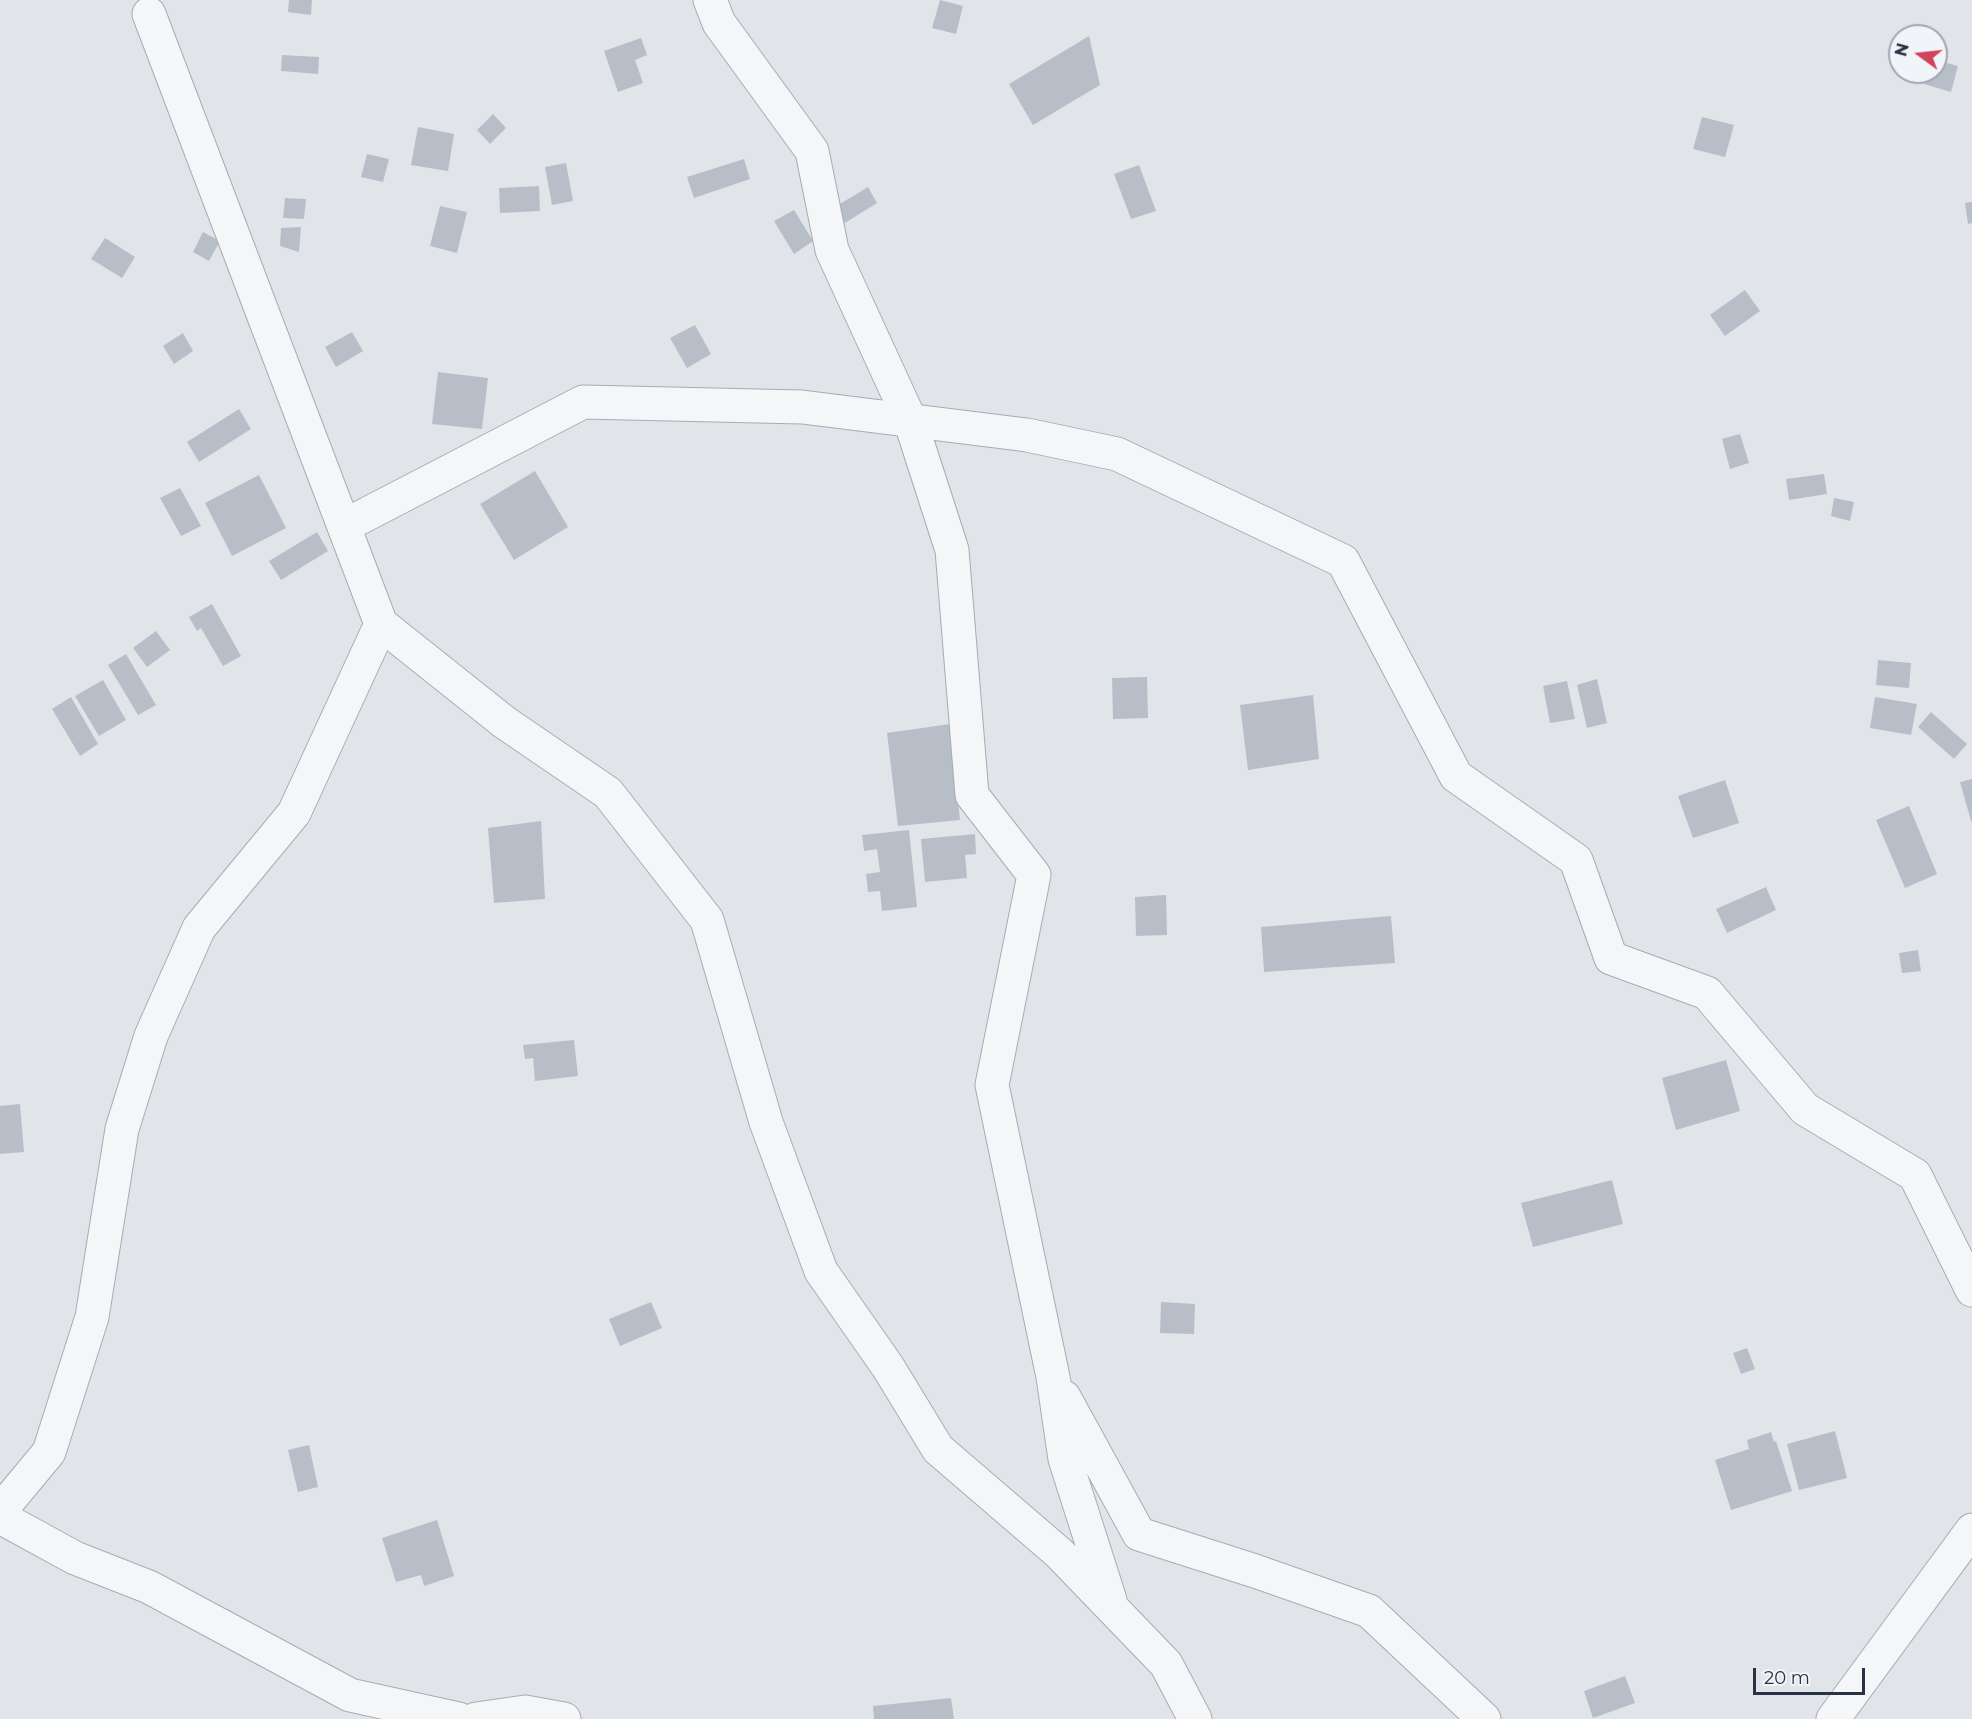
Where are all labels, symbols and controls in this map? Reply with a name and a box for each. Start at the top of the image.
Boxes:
north arrow [1888,24,1948,84]
text: N [1891,41,1913,58]
scale bar [1756,1656,1868,1694]
text: 20 m [1764,1667,1810,1689]

